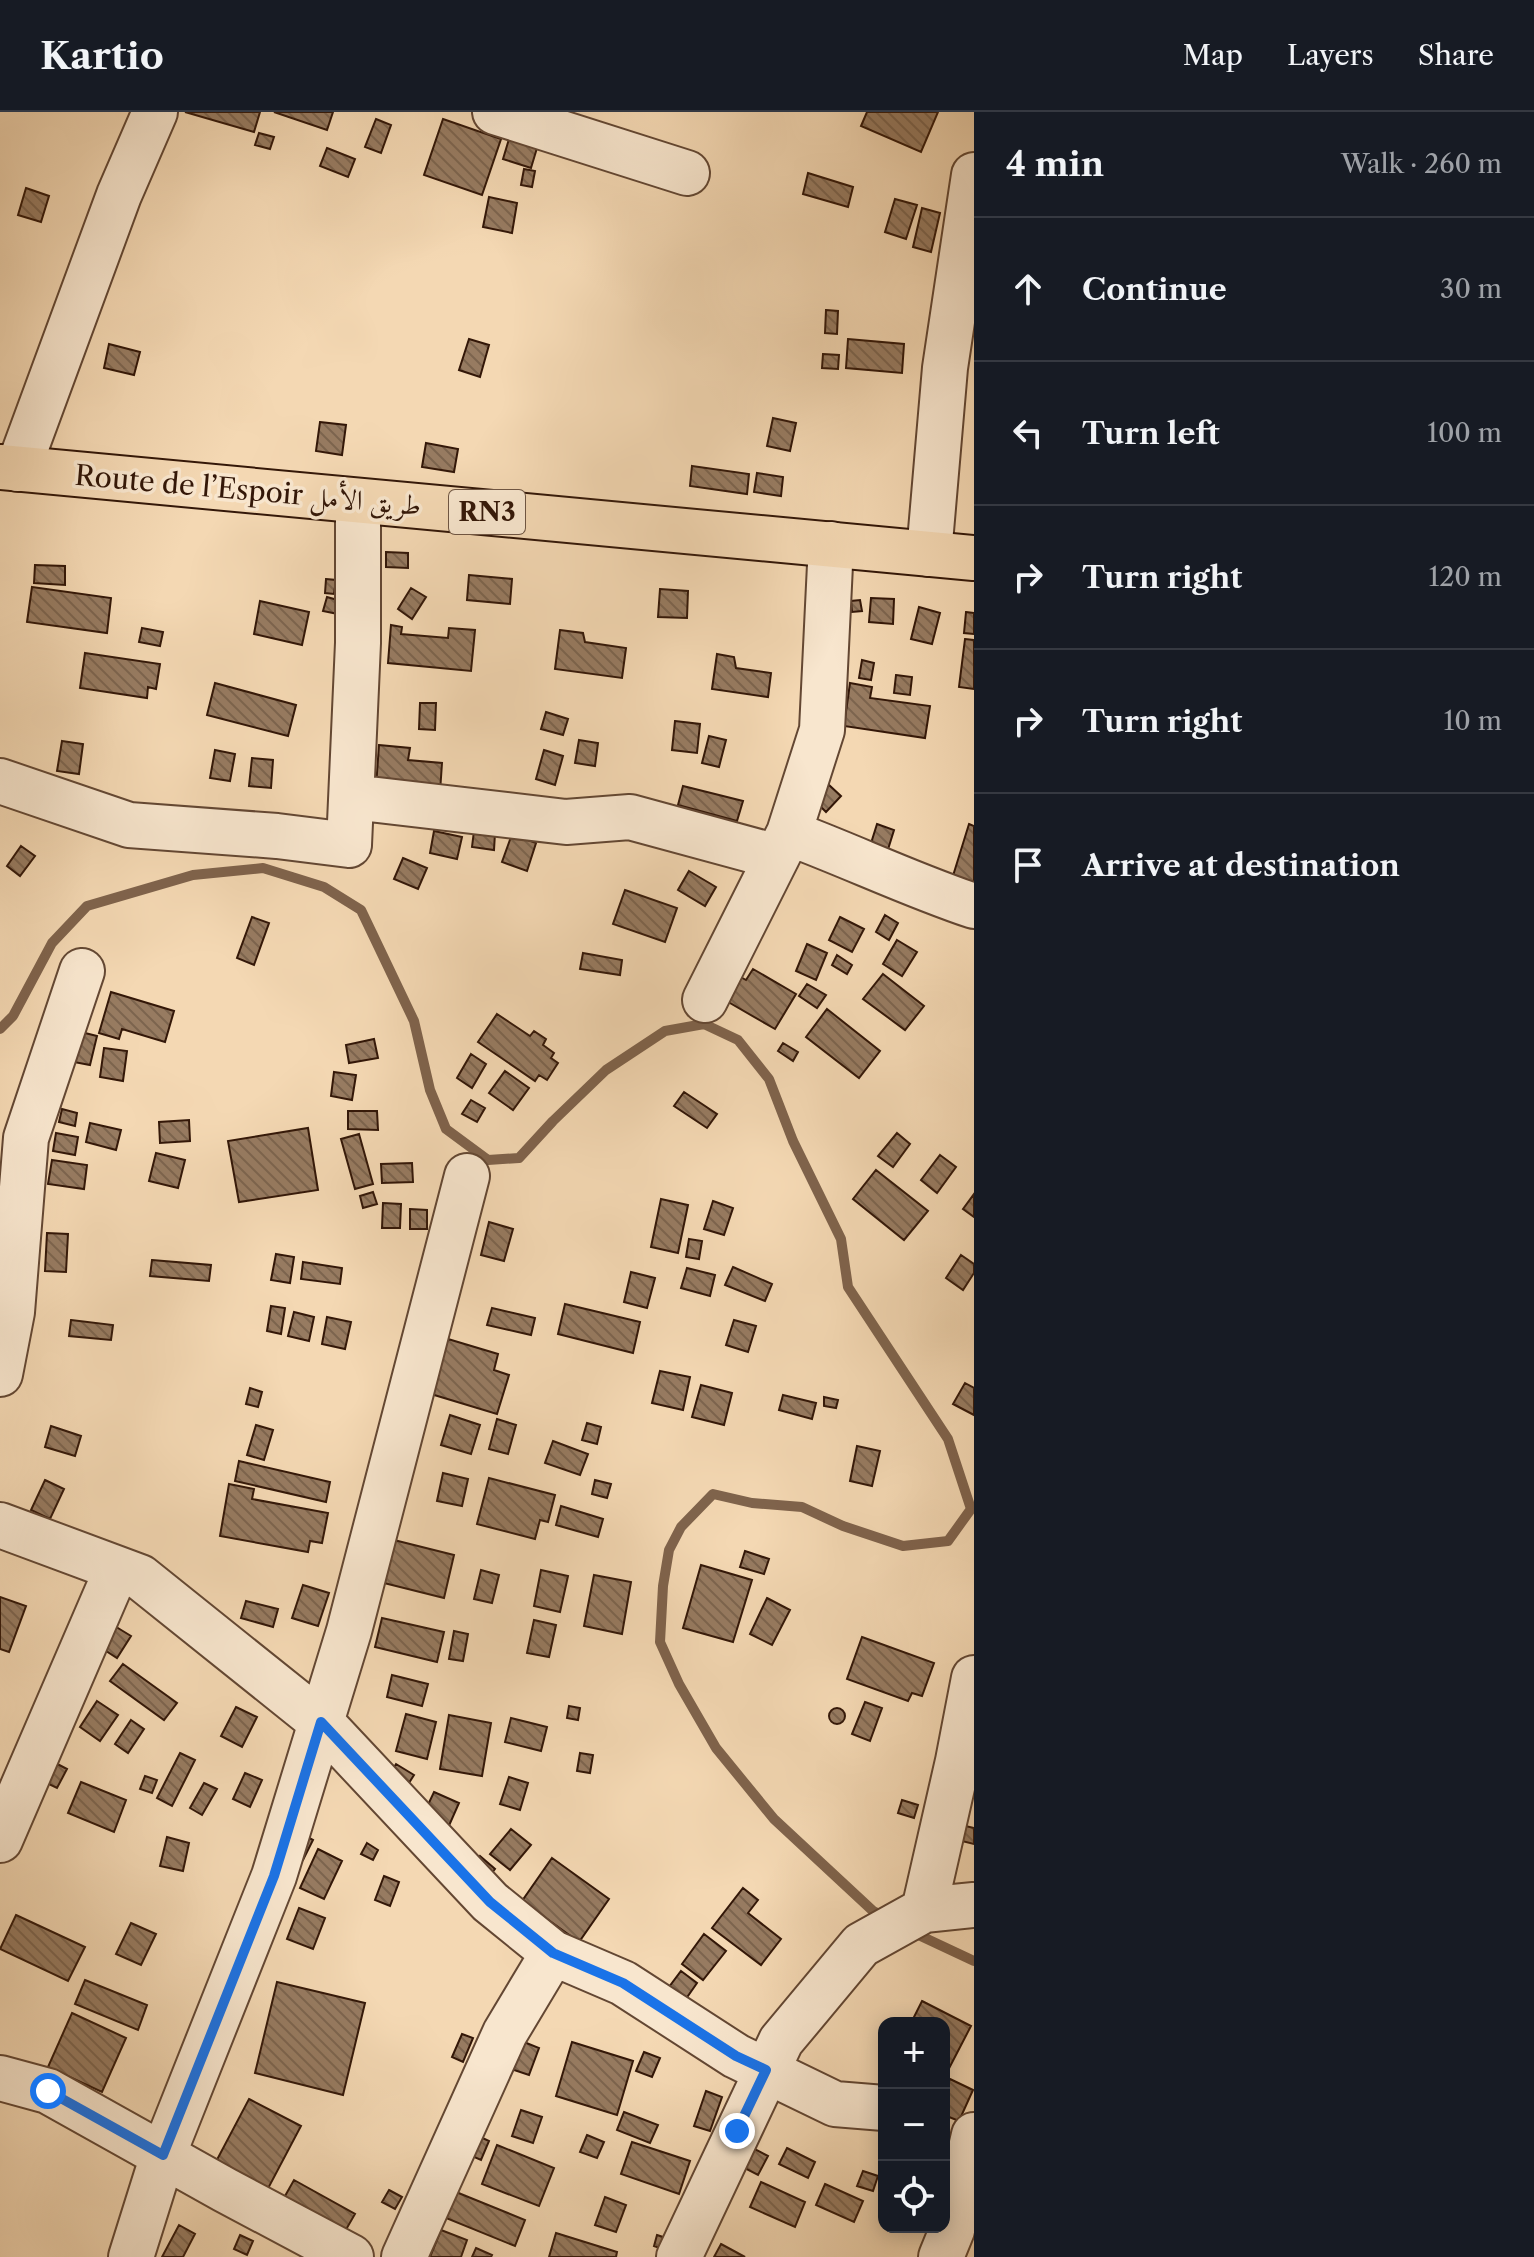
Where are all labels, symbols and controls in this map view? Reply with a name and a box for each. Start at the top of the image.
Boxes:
text: Kartio [40,32,164,79]
text: Map [1183,38,1243,72]
text: Layers [1287,38,1374,72]
text: Share [1418,38,1494,72]
text: 4 min [1006,143,1104,185]
text: Walk · 260 m [1341,148,1502,180]
icon: ahead [1006,267,1050,311]
text: Continue [1082,271,1227,308]
text: 30 m [1440,273,1502,305]
icon: left [1006,411,1050,455]
text: Turn left [1082,415,1219,452]
text: 100 m [1427,417,1502,449]
street label: Route de l’Espoir طريق الأمل [73,457,423,525]
road number: RN3 [449,490,525,534]
icon: right [1006,555,1050,599]
text: Turn right [1082,559,1242,596]
text: 120 m [1428,561,1502,593]
icon: right [1006,699,1050,743]
text: Turn right [1082,703,1242,740]
text: 10 m [1443,705,1502,737]
icon: arrive [1006,843,1050,887]
text: Arrive at destination [1082,847,1400,884]
map controls [878,2017,950,2233]
button: + [878,2017,950,2089]
route start [30,2073,66,2109]
button: − [878,2089,950,2161]
route end [719,2113,755,2149]
button: locate [878,2161,950,2233]

